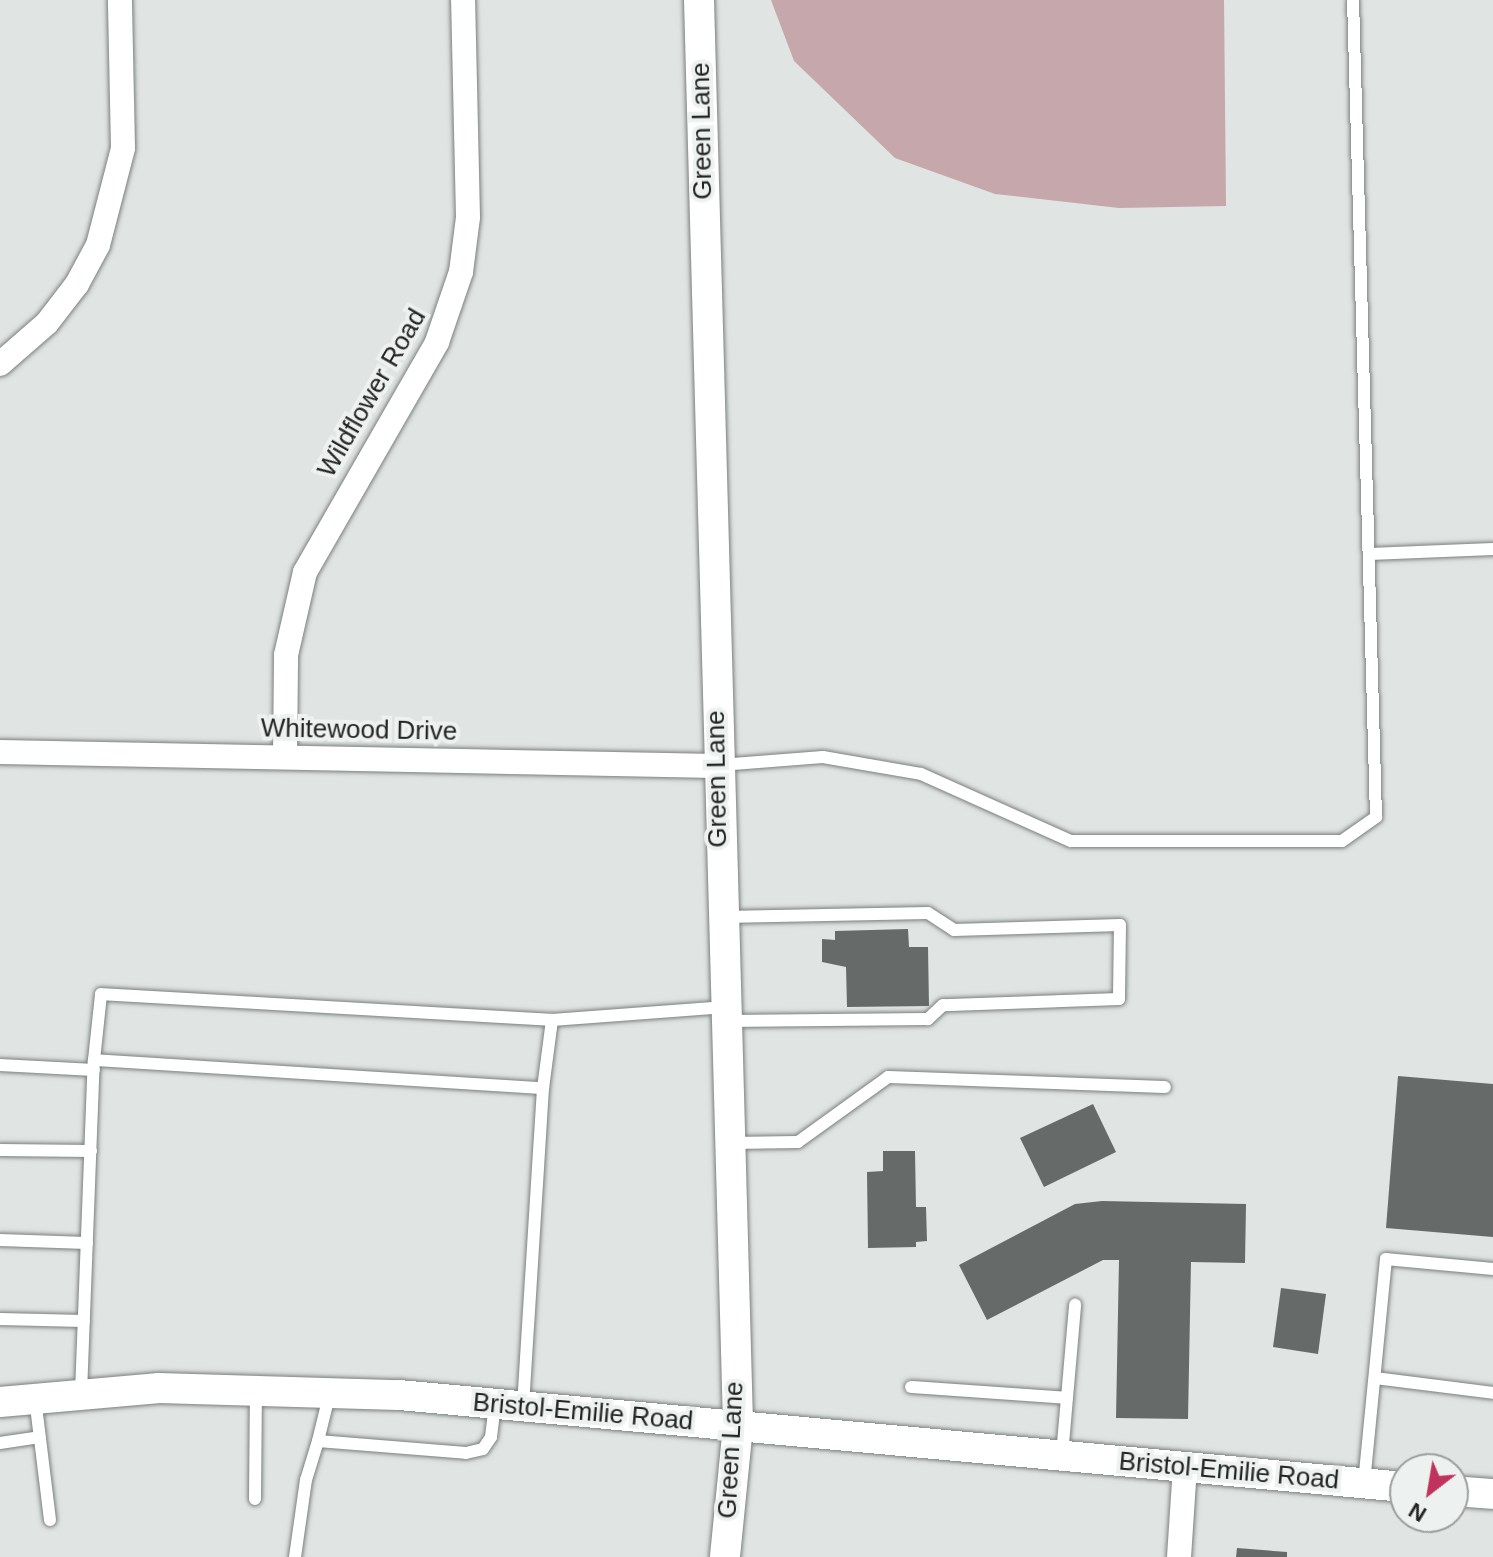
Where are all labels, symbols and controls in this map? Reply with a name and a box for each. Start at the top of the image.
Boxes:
street label: Green Lane [685,62,719,200]
street label: Wildflower Road [311,303,433,483]
street label: Green Lane [700,710,734,848]
street label: Whitewood Drive [260,713,458,747]
street label: Green Lane [712,1381,750,1519]
street label: Bristol-Emilie Road [472,1387,694,1437]
street label: Bristol-Emilie Road [1118,1446,1340,1496]
north arrow [1389,1453,1469,1533]
text: N [1404,1497,1431,1527]

